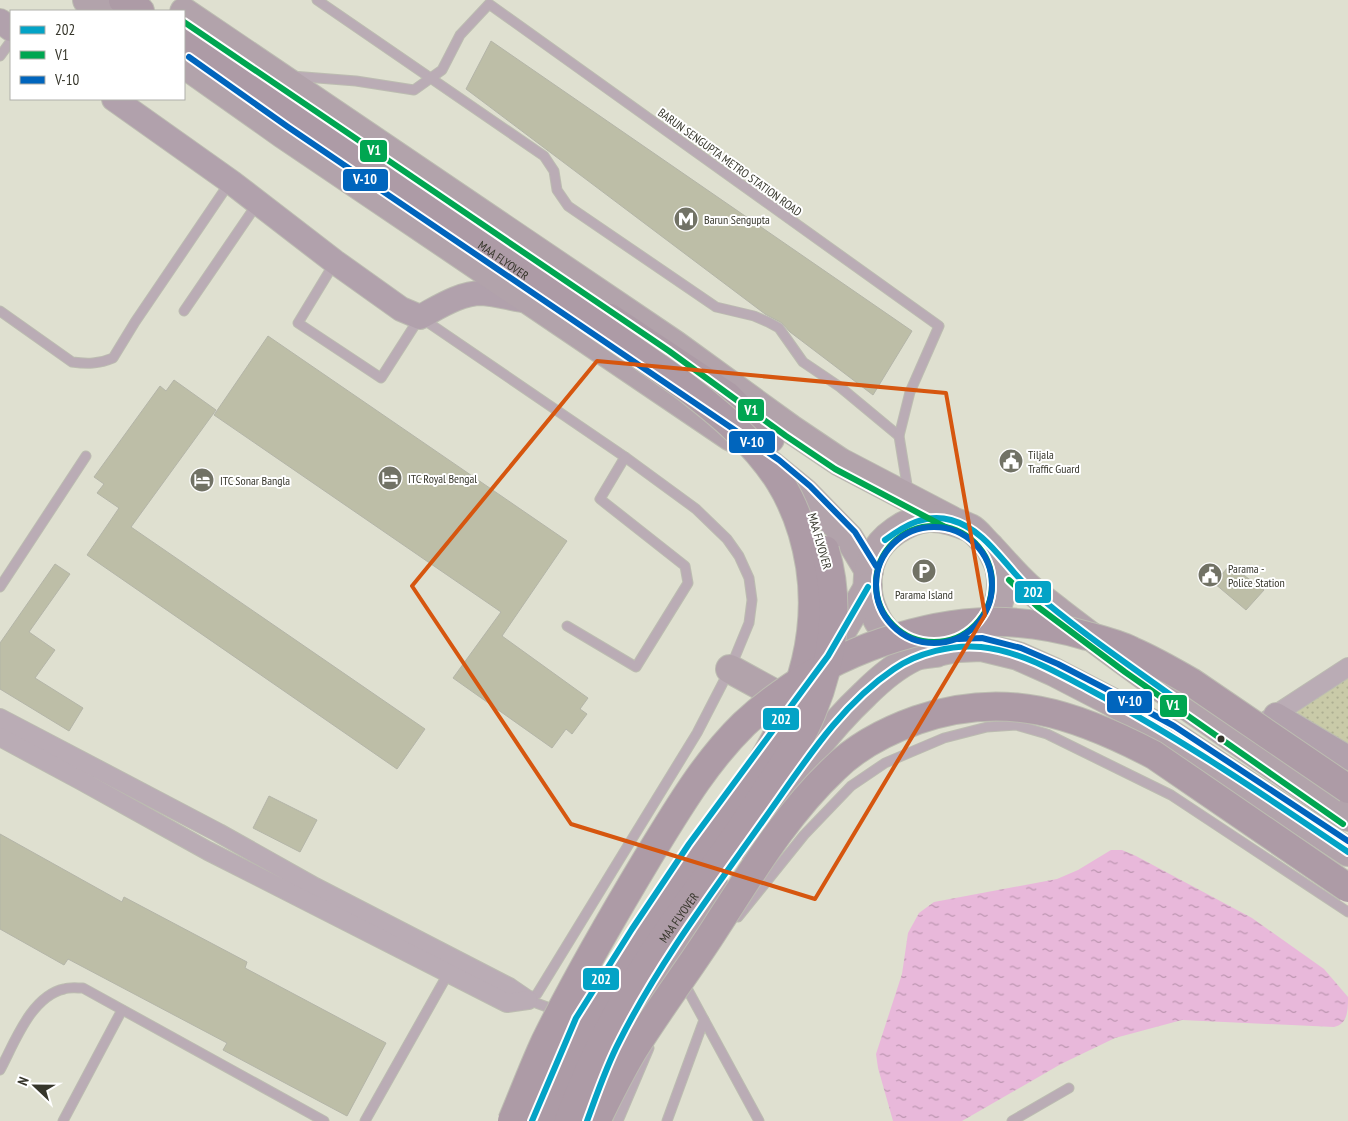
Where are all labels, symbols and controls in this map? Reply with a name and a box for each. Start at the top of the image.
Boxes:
legend [10,10,185,100]
text: 202 [55,20,75,39]
text: V1 [54,45,69,64]
text: V-10 [54,70,79,89]
street label: BARUN SENGUPTA METRO STATION ROAD [655,105,805,219]
line badge: V1 [359,139,388,163]
text: V1 [366,141,381,159]
line badge: V-10 [342,168,389,192]
text: V-10 [352,170,377,188]
metro station icon: Barun Sengupta [673,206,699,232]
place label: Barun Sengupta [704,212,770,227]
street label: MAA FLYOVER [476,237,532,283]
line badge: V1 [737,398,765,422]
text: V1 [743,401,758,419]
line badge: V-10 [728,430,776,454]
text: V-10 [739,433,764,451]
place label: Tiljala Traffic Guard [1028,447,1080,476]
public building icon: Tiljala Traffic Guard [998,448,1024,474]
hotel icon: ITC Royal Bengal [377,465,403,491]
hotel icon: ITC Sonar Bangla [189,467,215,493]
place label: ITC Royal Bengal [408,471,477,486]
place label: ITC Sonar Bangla [220,473,290,488]
street label: MAA FLYOVER [805,511,835,571]
parking icon: Parama Island [911,558,937,584]
place label: Parama - Police Station [1228,561,1285,590]
public building icon: Parama - Police Station [1197,562,1223,588]
line badge: 202 [1014,580,1052,604]
text: 202 [1023,583,1043,601]
place label: Parama Island [895,587,953,602]
line badge: V-10 [1106,690,1153,714]
text: V-10 [1117,692,1142,710]
line badge: V1 [1159,694,1188,718]
text: V1 [1165,696,1180,714]
line badge: 202 [762,707,800,731]
text: 202 [771,710,791,728]
unlabelled marker [1216,734,1226,744]
street label: MAA FLYOVER [655,889,701,945]
line badge: 202 [582,967,620,991]
text: 202 [591,970,611,988]
north arrow [10,1061,60,1111]
text: N [13,1074,33,1088]

